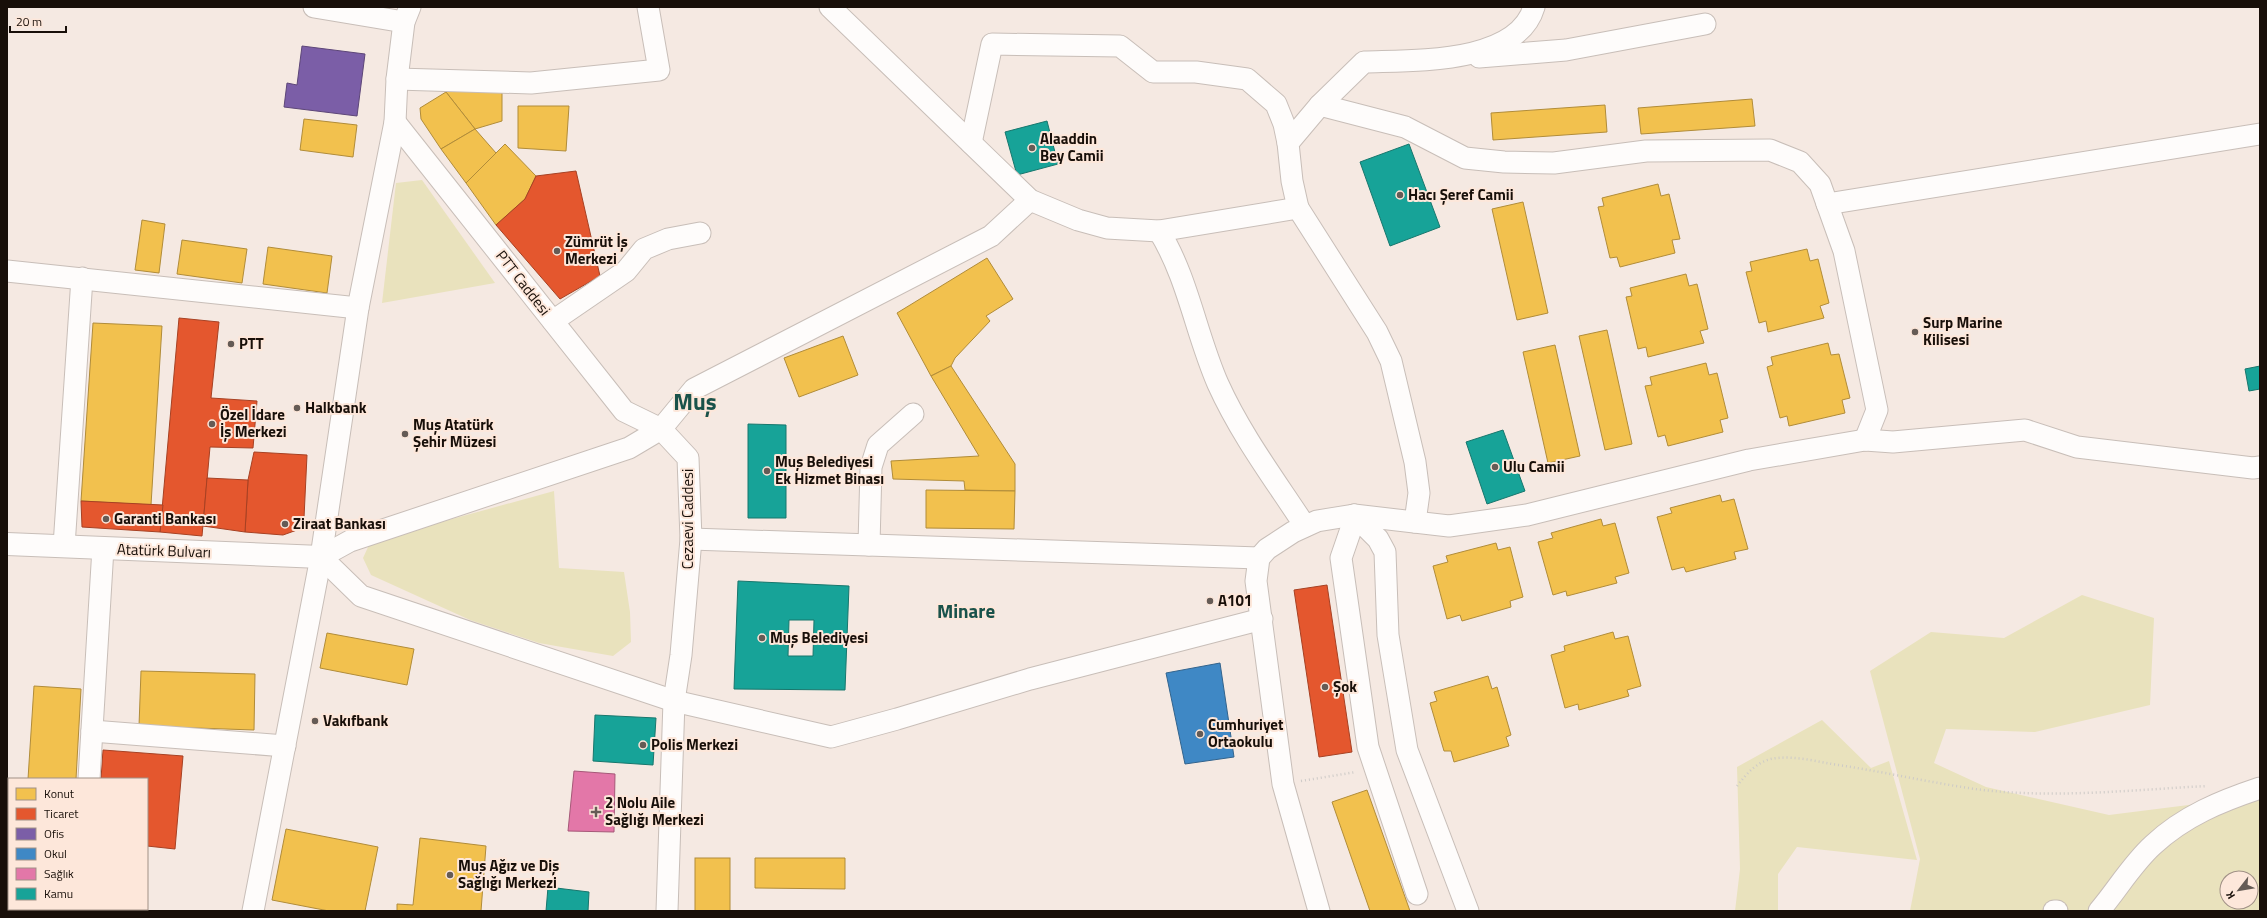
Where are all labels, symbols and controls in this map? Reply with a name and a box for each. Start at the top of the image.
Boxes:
scale bar [10,8,66,34]
text: 20 m [16,12,42,31]
place label: Alaaddin Bey Camii [1040,127,1104,167]
marker: Alaaddin Bey Camii [1027,143,1037,153]
place label: Hacı Şeref Camii [1408,183,1514,206]
marker: Hacı Şeref Camii [1395,190,1405,200]
place label: Zümrüt İş Merkezi [565,230,628,270]
street label: PTT Caddesi [491,245,556,320]
marker: Zümrüt İş Merkezi [552,246,562,256]
place label: Surp Marine Kilisesi [1923,311,2003,351]
marker: Surp Marine Kilisesi [1910,327,1920,337]
place label: PTT [239,332,264,355]
marker: PTT [226,339,236,349]
district label: Muş [673,384,717,419]
place label: Halkbank [305,396,367,419]
place label: Özel İdare İş Merkezi [220,403,287,443]
marker: Halkbank [292,403,302,413]
place label: Muş Atatürk Şehir Müzesi [413,413,496,453]
marker: Özel İdare İş Merkezi [207,419,217,429]
marker: Muş Atatürk Şehir Müzesi [400,429,410,439]
place label: Muş Belediyesi Ek Hizmet Binası [775,450,884,490]
place label: Ulu Camii [1503,455,1565,478]
marker: Ulu Camii [1490,462,1500,472]
marker: Muş Belediyesi Ek Hizmet Binası [762,466,772,476]
street label: Cezaevi Caddesi [676,469,699,569]
place label: Garanti Bankası [114,507,216,530]
place label: Ziraat Bankası [293,512,386,535]
marker: Garanti Bankası [101,514,111,524]
marker: Ziraat Bankası [280,519,290,529]
street label: Atatürk Bulvarı [117,537,211,564]
place label: A101 [1218,589,1252,612]
district label: Minare [937,596,995,625]
marker: A101 [1205,596,1215,606]
place label: Muş Belediyesi [770,626,868,649]
marker: Muş Belediyesi [757,633,767,643]
place label: Şok [1333,675,1357,698]
marker: Şok [1320,682,1330,692]
place label: Vakıfbank [323,709,388,732]
place label: Cumhuriyet Ortaokulu [1208,713,1284,753]
marker: Vakıfbank [310,716,320,726]
marker: Cumhuriyet Ortaokulu [1195,729,1205,739]
place label: Polis Merkezi [651,733,738,756]
marker: Polis Merkezi [638,740,648,750]
legend [8,778,148,910]
text: Konut [44,784,75,803]
place label: 2 Nolu Aile Sağlığı Merkezi [605,791,704,831]
text: Ticaret [44,804,79,823]
marker: 2 Nolu Aile Sağlığı Merkezi [590,806,602,818]
text: Ofis [44,824,65,843]
text: Okul [44,844,67,863]
place label: Muş Ağız ve Diş Sağlığı Merkezi [458,854,559,894]
text: Sağlık [44,864,74,883]
marker: Muş Ağız ve Diş Sağlığı Merkezi [445,870,455,880]
north arrow [2219,870,2259,910]
text: Kamu [44,884,73,903]
text: K [2222,888,2239,902]

